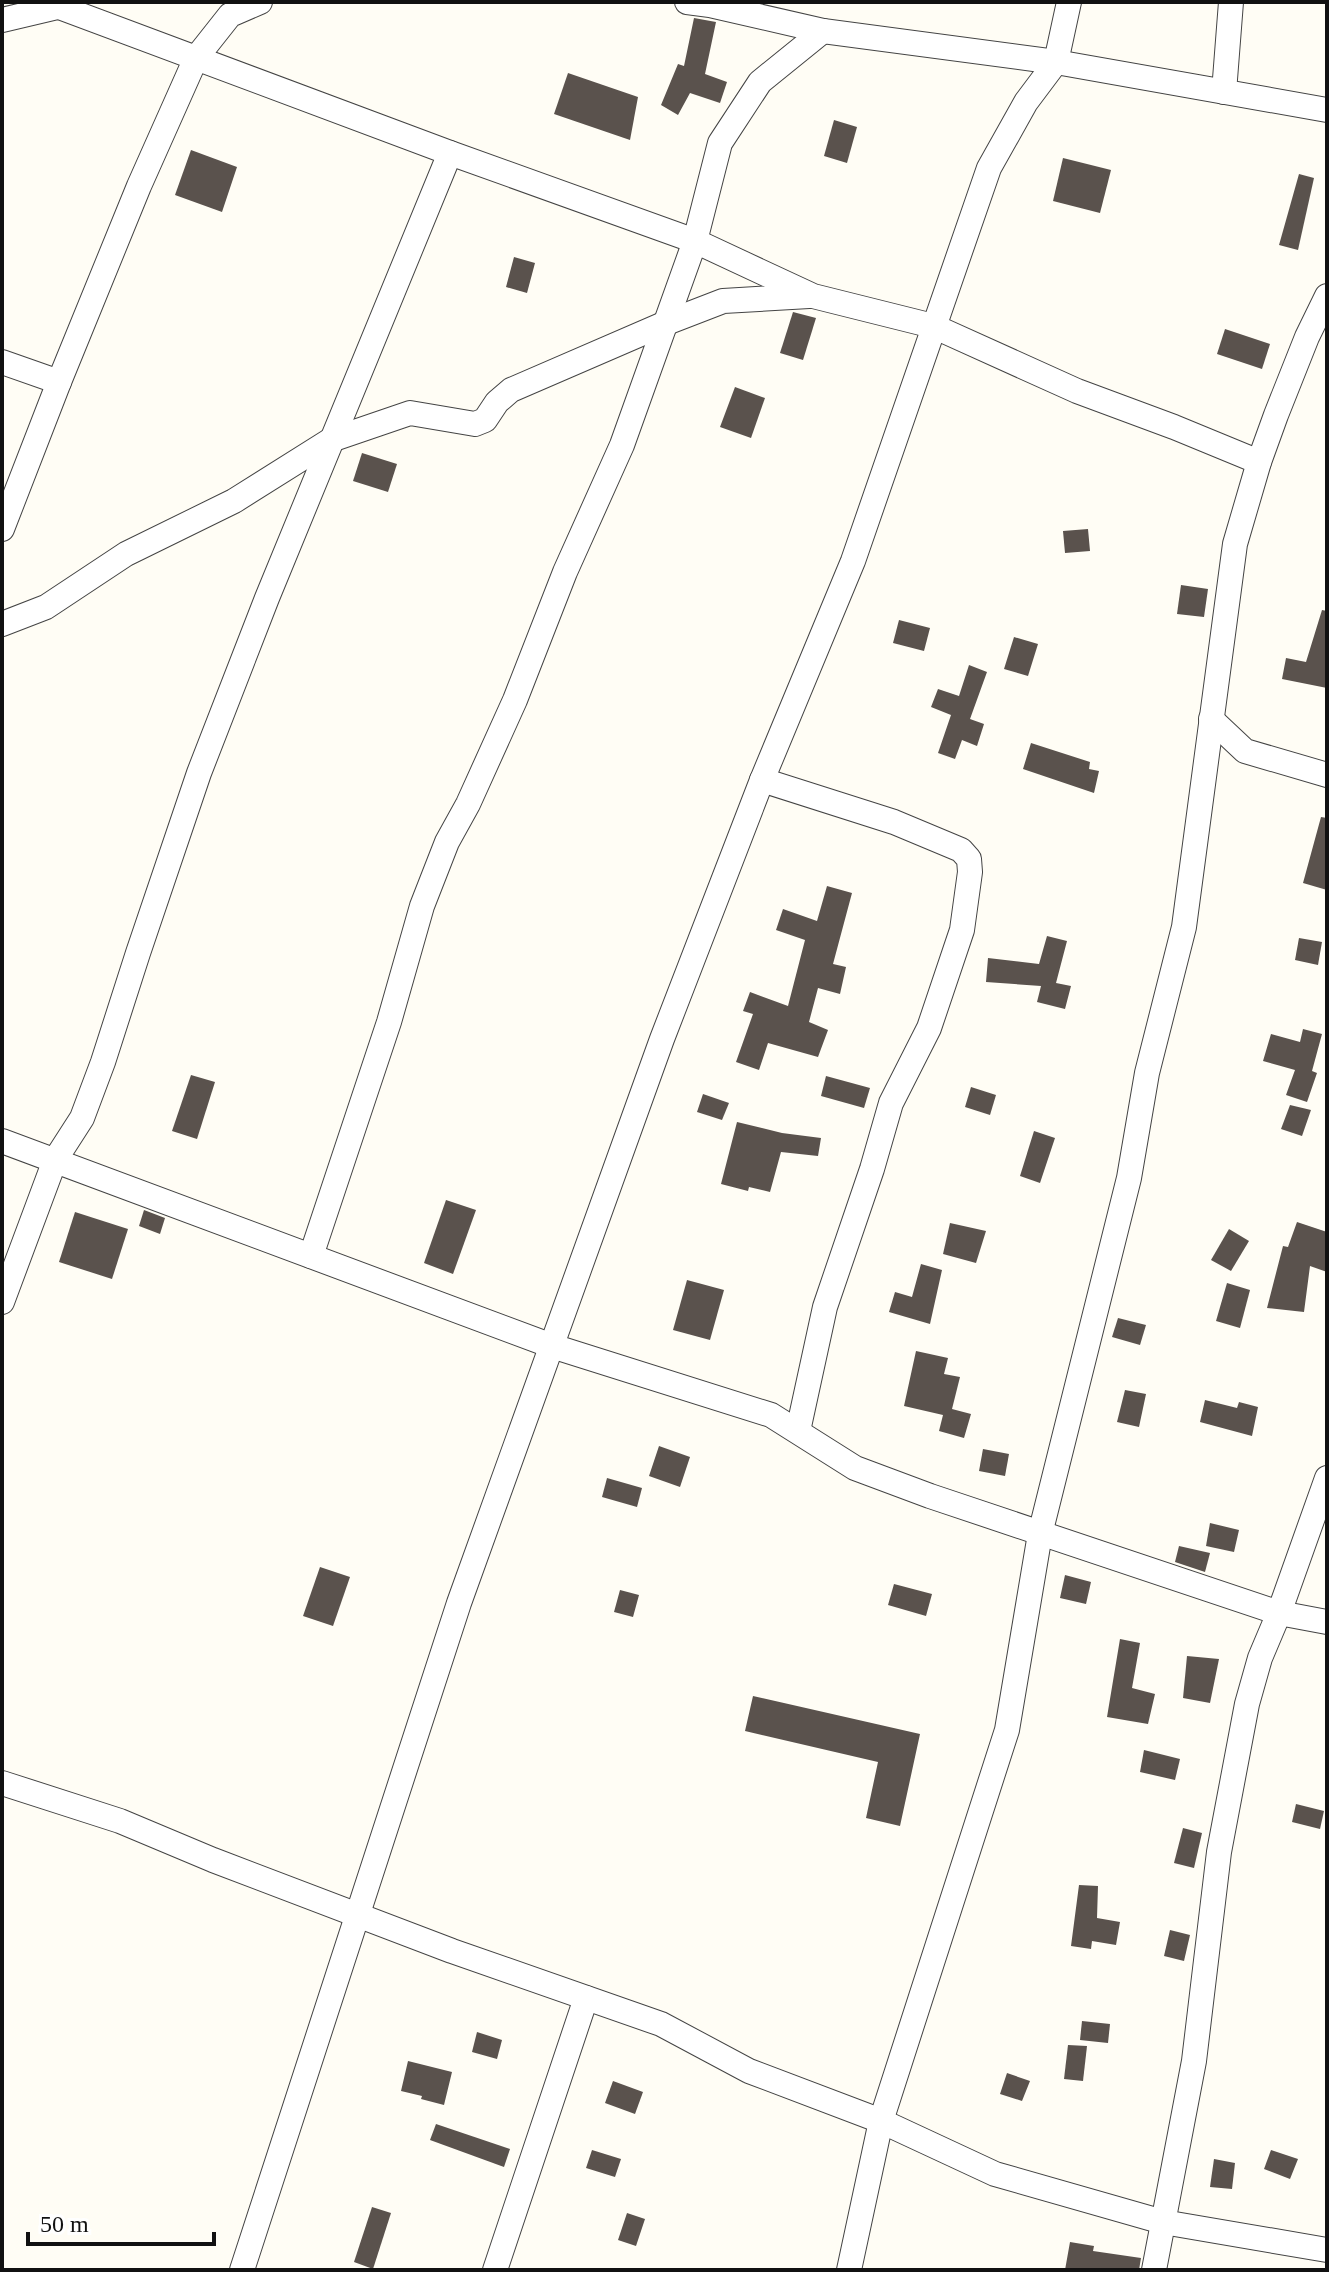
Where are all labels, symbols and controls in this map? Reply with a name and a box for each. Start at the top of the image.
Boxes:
scale bar [28,2196,214,2246]
text: 50 m [40,2211,89,2237]

